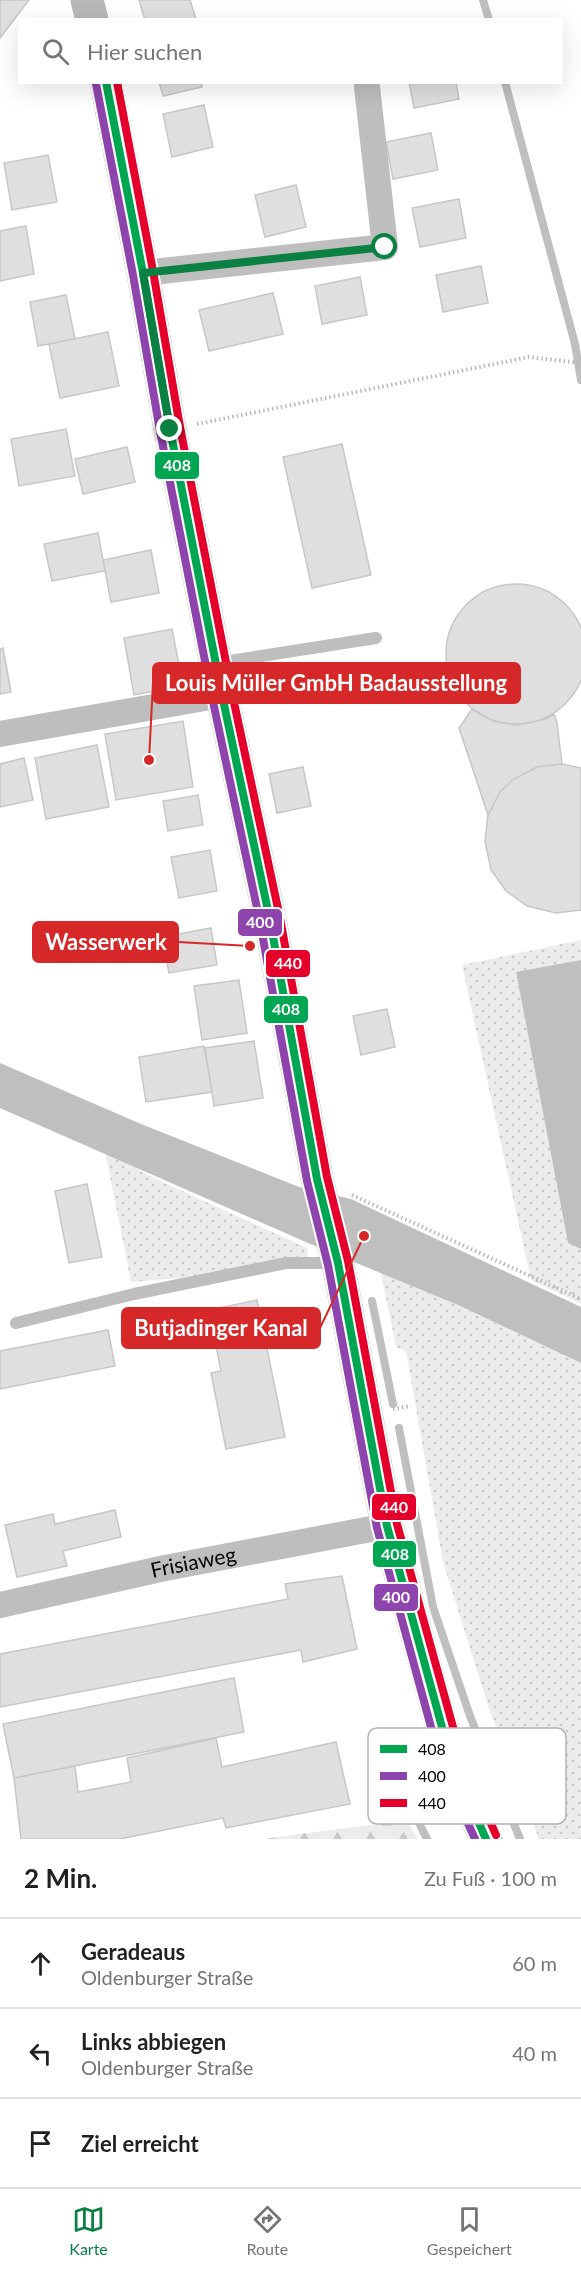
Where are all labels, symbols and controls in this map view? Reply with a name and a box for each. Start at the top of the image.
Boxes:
search box [18,18,563,84]
icon: search [39,35,72,68]
text: Hier suchen [87,38,202,65]
route start [371,233,397,259]
route end [156,415,182,441]
line badge: 408 [154,451,200,480]
text: 408 [163,455,191,474]
callout: Louis Müller GmbH Badausstellung [153,663,520,703]
text: Louis Müller GmbH Badausstellung [165,669,507,696]
line badge: 400 [237,908,283,937]
text: 400 [246,912,274,931]
callout: Wasserwerk [33,922,178,962]
text: Wasserwerk [45,928,167,955]
line badge: 440 [265,949,311,978]
text: 440 [274,953,302,972]
line badge: 408 [263,995,309,1024]
text: 408 [272,999,300,1018]
callout: Butjadinger Kanal [122,1308,320,1348]
text: Butjadinger Kanal [134,1314,308,1341]
line badge: 440 [371,1493,417,1521]
text: 440 [380,1497,408,1516]
line badge: 408 [372,1540,417,1568]
street label: Frisiaweg [148,1541,238,1582]
text: 408 [381,1544,409,1563]
line badge: 400 [373,1583,419,1612]
text: 400 [382,1587,410,1606]
legend [368,1728,566,1824]
text: 408 [418,1739,446,1758]
text: 400 [418,1766,446,1785]
text: 440 [418,1793,446,1812]
text: 2 Min. [24,1862,97,1894]
text: Zu Fuß · 100 m [424,1866,557,1890]
text: Geradeaus [81,1938,185,1965]
icon: ahead [24,1947,57,1980]
text: 60 m [512,1951,557,1975]
text: Oldenburger Straße [81,1965,253,1989]
text: Links abbiegen [81,2028,226,2055]
icon: left [24,2037,57,2070]
text: 40 m [512,2041,557,2065]
text: Oldenburger Straße [81,2055,253,2079]
icon: arrive [24,2127,57,2160]
text: Ziel erreicht [81,2130,199,2157]
tab: Karte [69,2203,108,2258]
tab: Route [247,2203,288,2258]
tab: Gespeichert [427,2203,512,2258]

